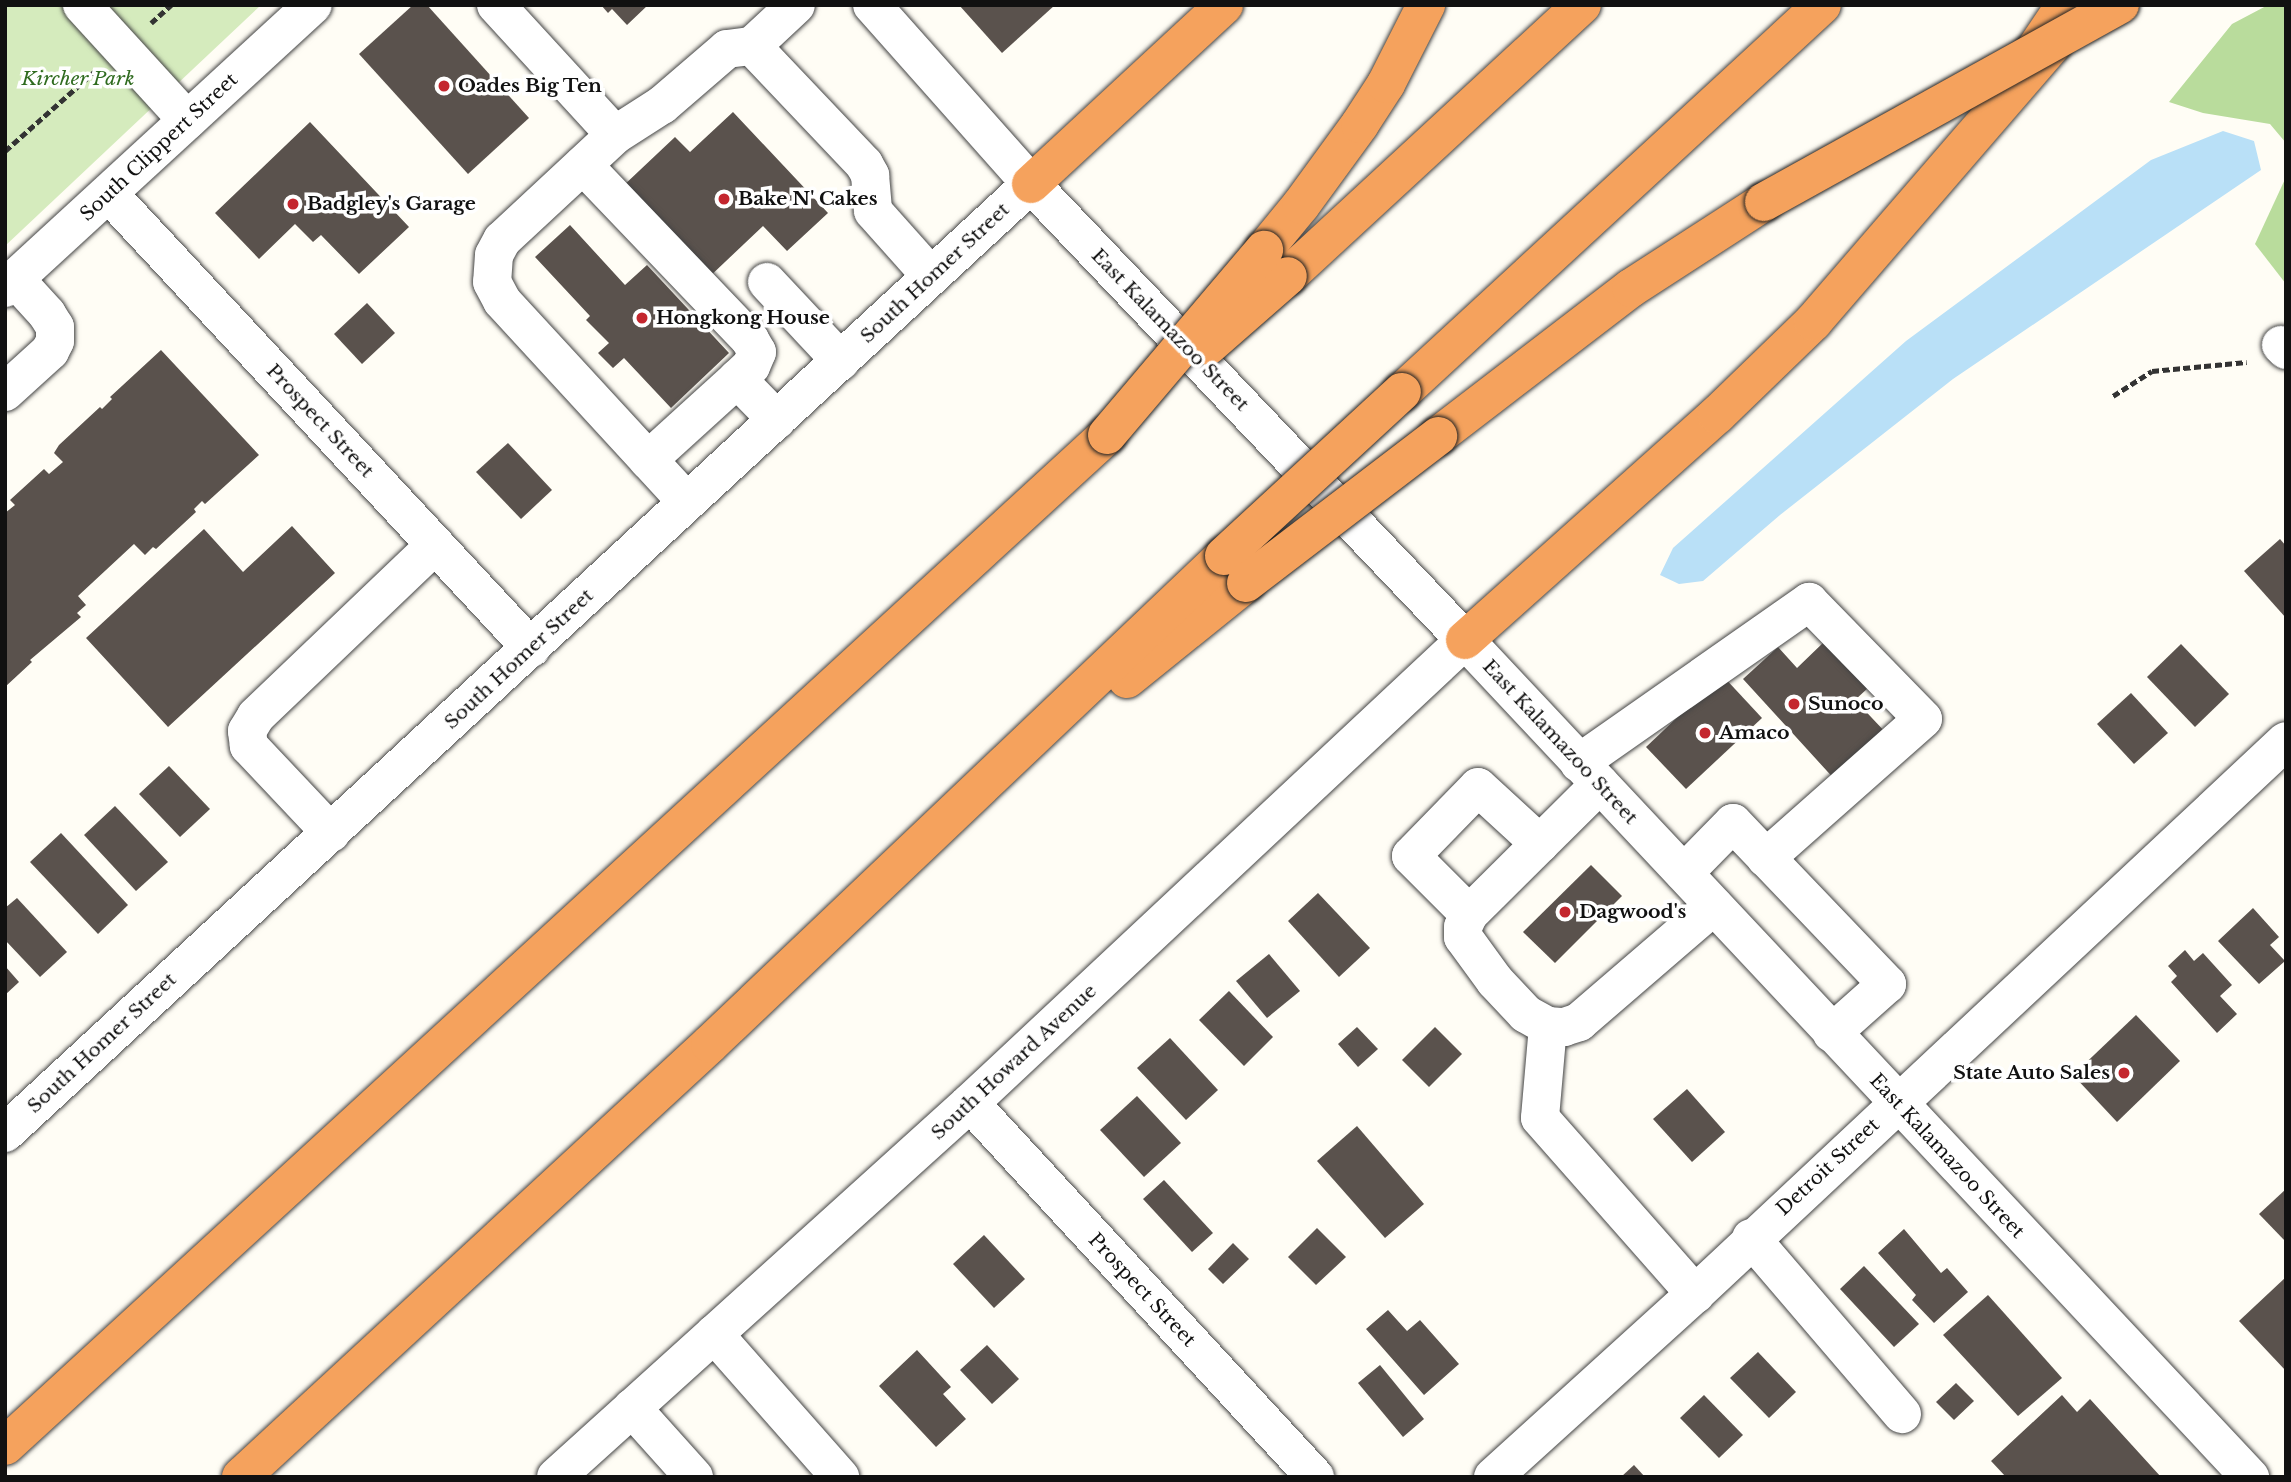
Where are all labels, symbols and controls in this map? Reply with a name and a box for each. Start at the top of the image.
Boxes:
park label: Kircher Park [21,68,135,90]
street label: South Clippert Street [76,68,242,226]
place label: Oades Big Ten [458,75,603,97]
marker: Oades Big Ten [436,78,452,94]
place label: Bake N' Cakes [738,188,878,210]
marker: Bake N' Cakes [716,191,732,207]
place label: Badgley's Garage [307,193,476,215]
marker: Badgley's Garage [285,196,301,212]
street label: South Homer Street [856,198,1014,348]
street label: East Kalamazoo Street [1087,244,1253,416]
place label: Hongkong House [656,307,830,329]
marker: Hongkong House [634,310,650,326]
street label: Prospect Street [262,360,378,482]
street label: South Homer Street [440,584,598,734]
street label: East Kalamazoo Street [1478,655,1642,829]
place label: Sunoco [1808,693,1884,715]
marker: Sunoco [1786,696,1802,712]
place label: Amaco [1719,722,1790,744]
marker: Amaco [1697,725,1713,741]
place label: Dagwood's [1579,901,1686,923]
marker: Dagwood's [1557,904,1573,920]
street label: South Homer Street [23,968,181,1118]
street label: South Howard Avenue [926,979,1102,1145]
place label: State Auto Sales [1953,1062,2110,1084]
marker: State Auto Sales [2116,1065,2132,1081]
street label: East Kalamazoo Street [1865,1069,2029,1243]
street label: Detroit Street [1772,1114,1884,1220]
street label: Prospect Street [1084,1229,1200,1351]

